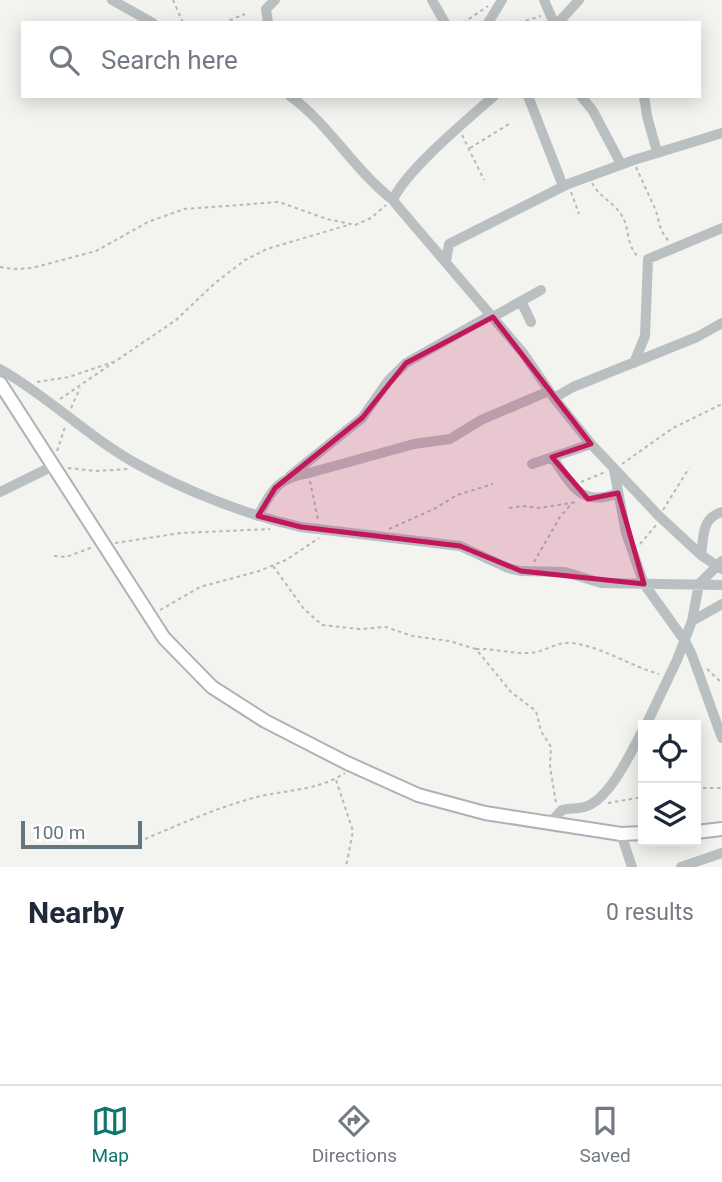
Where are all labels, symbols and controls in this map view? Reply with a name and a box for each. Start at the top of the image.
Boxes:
search box [21,21,701,98]
icon: search [45,41,83,79]
text: Search here [101,45,238,75]
map controls [638,720,701,846]
button: locate [638,720,701,783]
button: layers [638,783,701,846]
scale bar [21,818,142,850]
text: 100 m [32,821,85,844]
text: Nearby [28,895,124,930]
text: 0 results [606,899,694,926]
tab: Map [91,1102,129,1167]
tab: Directions [312,1102,397,1167]
tab: Saved [579,1102,631,1167]

